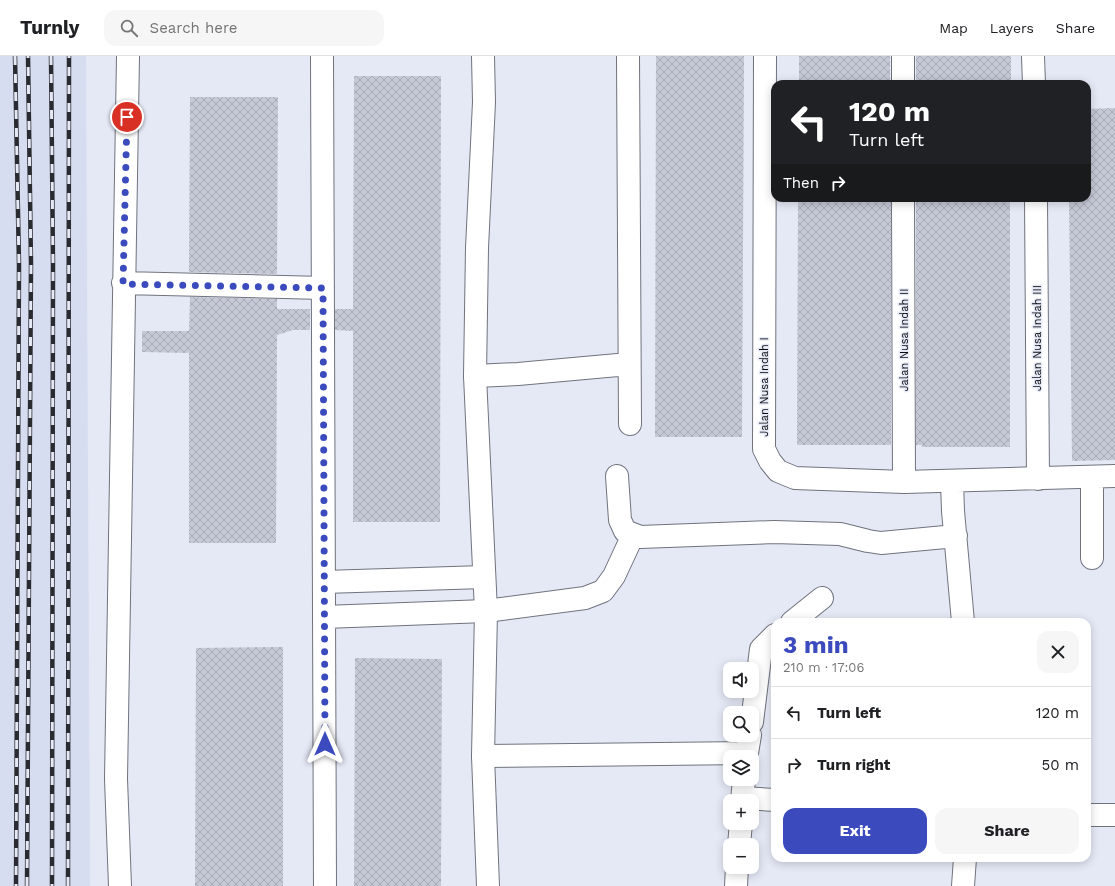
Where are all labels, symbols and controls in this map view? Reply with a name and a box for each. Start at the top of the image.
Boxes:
search box [104,10,384,46]
text: Turnly [20,16,80,39]
icon: search [118,17,140,39]
text: Search here [150,19,237,37]
text: Map [939,20,968,36]
text: Layers [990,20,1034,36]
text: Share [1056,20,1095,36]
text: 120 m [849,95,930,128]
icon: left [783,96,835,148]
pin [110,100,144,134]
icon: arrive [116,106,138,128]
text: Turn left [849,129,924,150]
icon: right [827,172,849,194]
text: Then [783,174,819,192]
street label: Jalan Nusa Indah III [1031,285,1044,391]
street label: Jalan Nusa Indah II [898,289,911,391]
street label: Jalan Nusa Indah I [758,337,771,437]
text: 3 min [783,631,849,659]
button: close [1037,631,1079,673]
text: 210 m · 17:06 [783,660,864,675]
map controls [723,662,759,874]
button: sound [723,662,759,698]
icon: left [783,702,805,724]
text: Turn left [817,704,881,722]
text: 120 m [1036,704,1079,722]
button: search [723,706,759,742]
position arrow [304,723,346,765]
button: layers [723,750,759,786]
icon: right [783,754,805,776]
text: Turn right [817,756,890,774]
text: 50 m [1042,756,1079,774]
button: + [723,794,759,830]
button: Exit [783,808,927,854]
button: Share [935,808,1079,854]
button: − [723,838,759,874]

